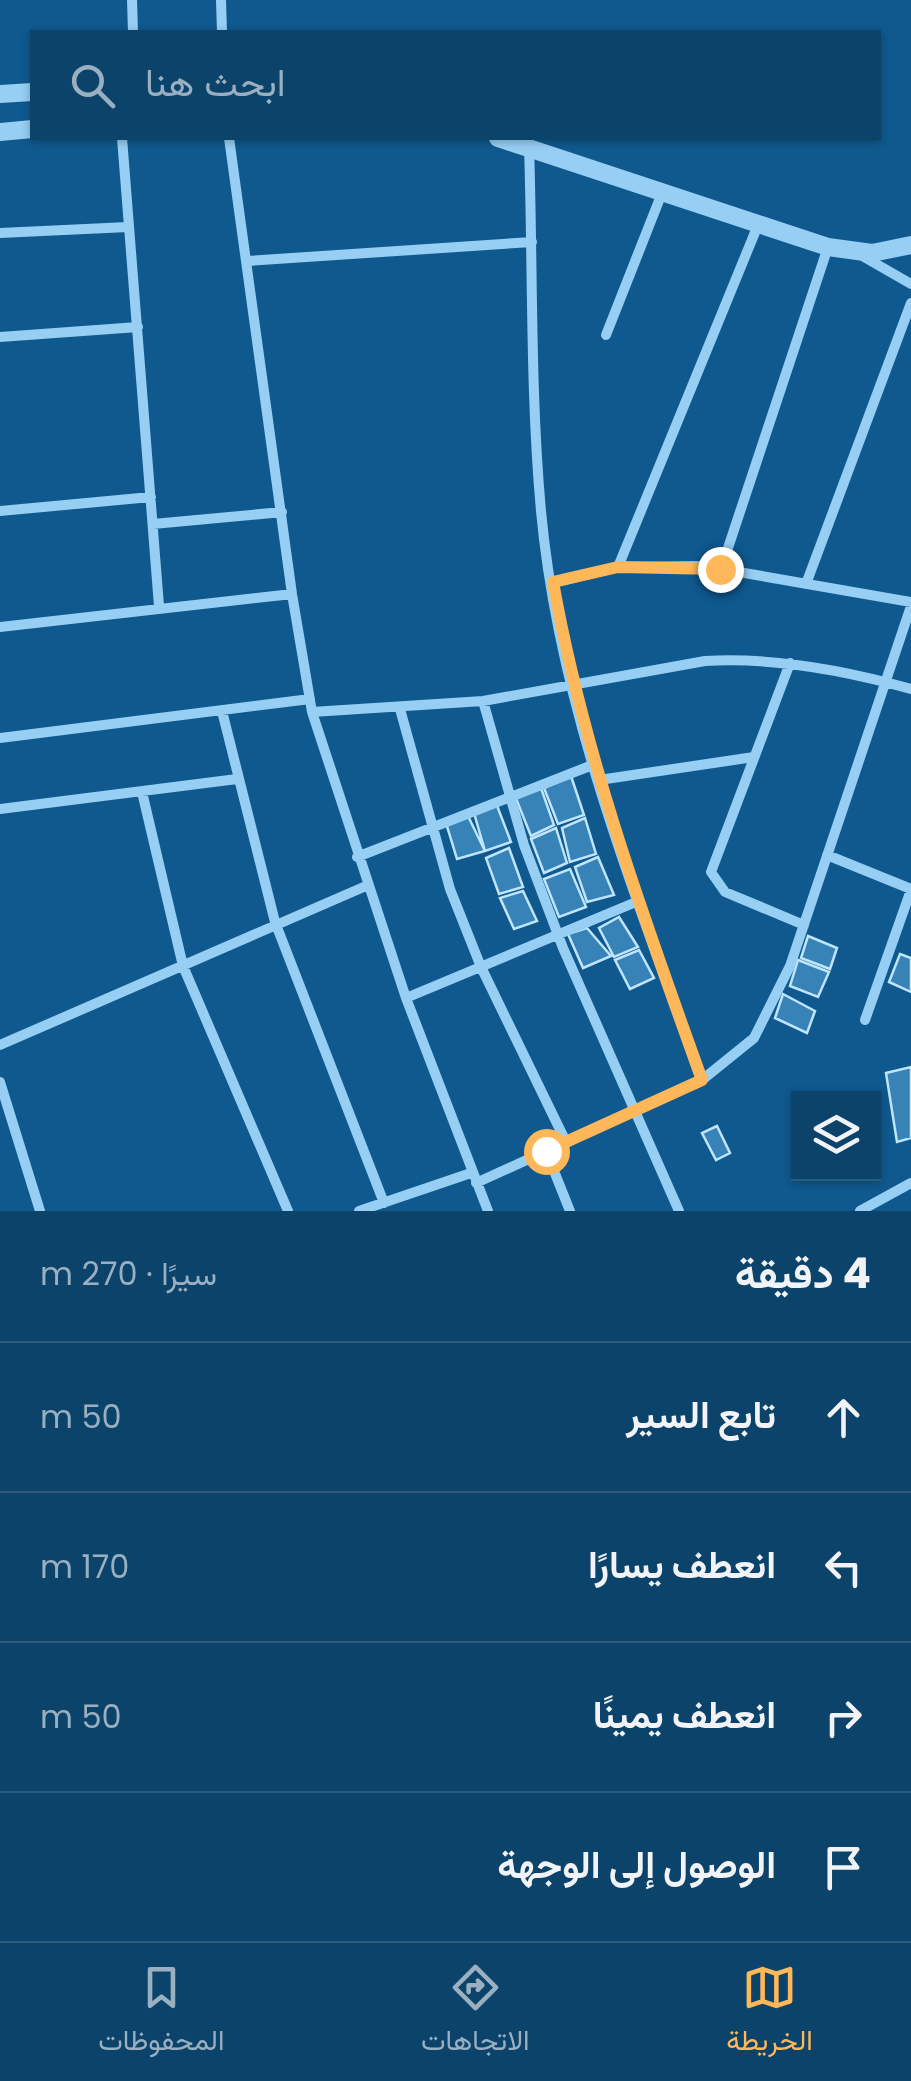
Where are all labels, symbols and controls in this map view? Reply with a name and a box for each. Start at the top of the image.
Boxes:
search box [30,30,881,140]
text: ابحث هنا [145,56,286,109]
icon: search [65,58,120,113]
route end [698,547,744,593]
map controls [791,1091,881,1181]
button: layers [791,1091,881,1181]
route start [524,1129,570,1175]
text: 4 دقيقة [735,1244,871,1303]
text: سيرًا · 270 m [40,1251,217,1296]
text: تابع السير [626,1388,776,1441]
icon: ahead [816,1390,871,1445]
text: 50 m [40,1394,122,1439]
text: انعطف يسارًا [588,1538,776,1591]
icon: left [816,1540,871,1595]
text: 170 m [40,1544,129,1589]
text: انعطف يمينًا [593,1688,776,1741]
icon: right [816,1690,871,1745]
text: 50 m [40,1694,122,1739]
text: الوصول إلى الوجهة [497,1838,776,1891]
icon: arrive [816,1840,871,1895]
tab: المحفوظات [98,1960,224,2065]
tab: الاتجاهات [421,1960,530,2065]
tab: الخريطة [726,1960,813,2065]

